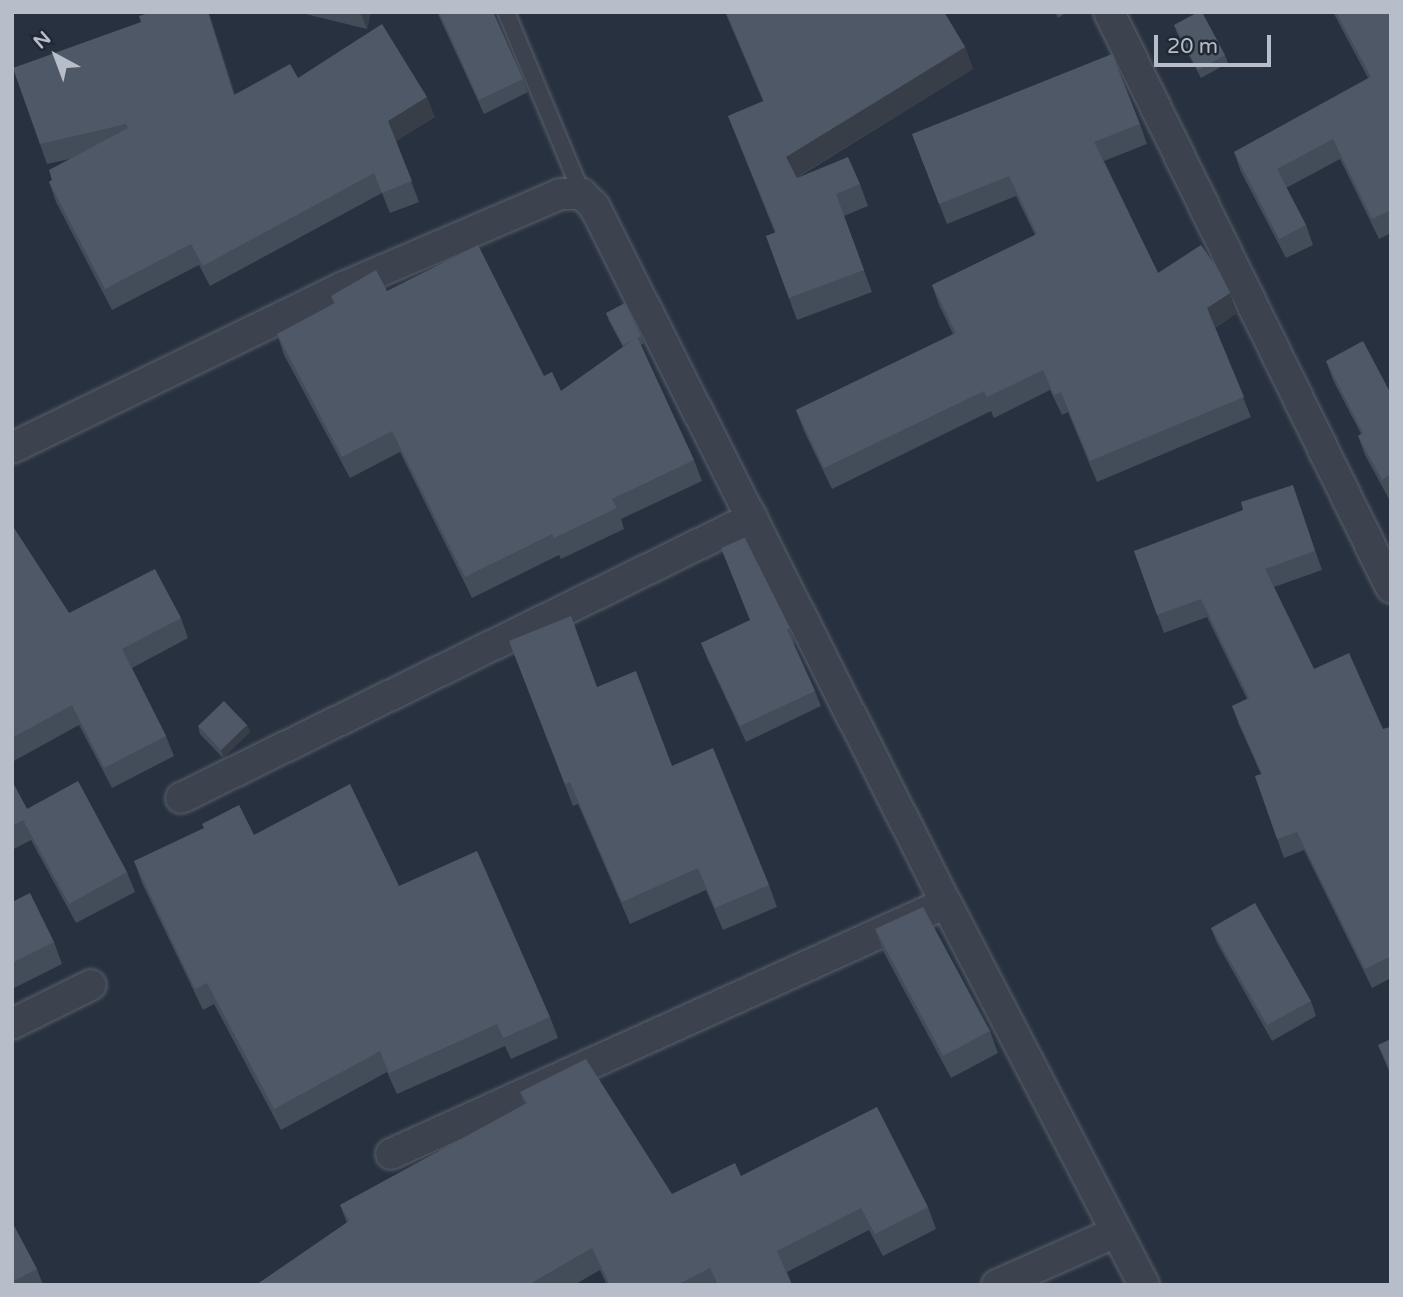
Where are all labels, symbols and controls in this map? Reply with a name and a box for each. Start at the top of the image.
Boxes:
north arrow [21,21,91,91]
scale bar [1158,21,1275,65]
text: N [29,27,55,53]
text: 20 m [1167,34,1218,59]

